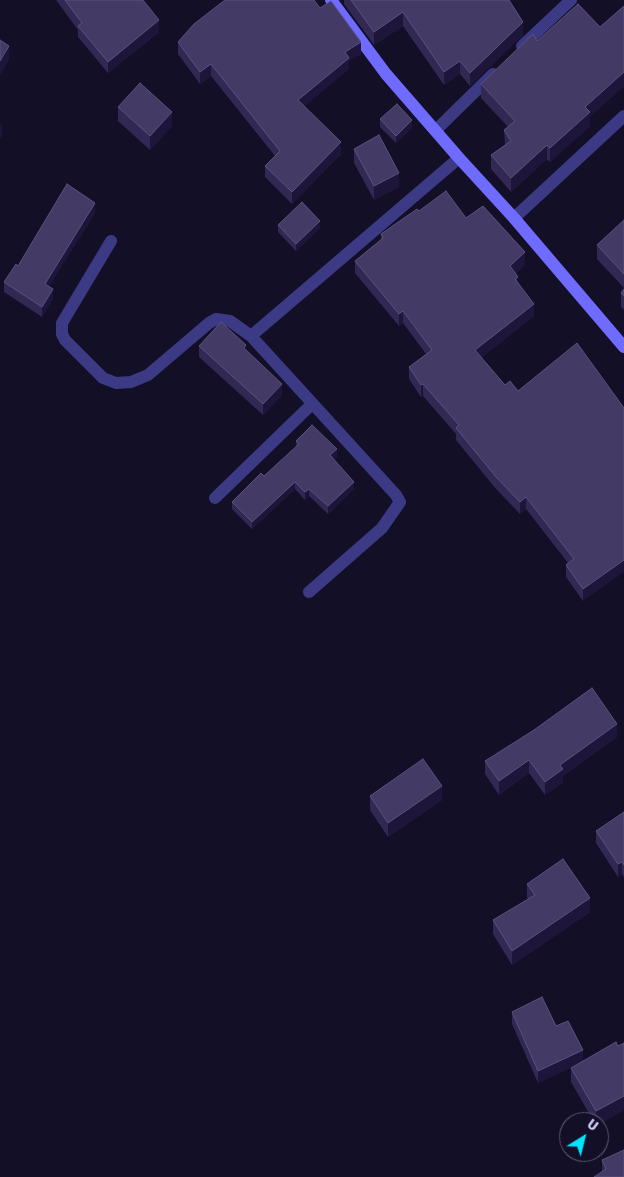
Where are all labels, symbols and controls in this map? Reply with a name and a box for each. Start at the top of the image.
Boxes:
north arrow [559,1112,609,1162]
text: U [584,1116,601,1135]

